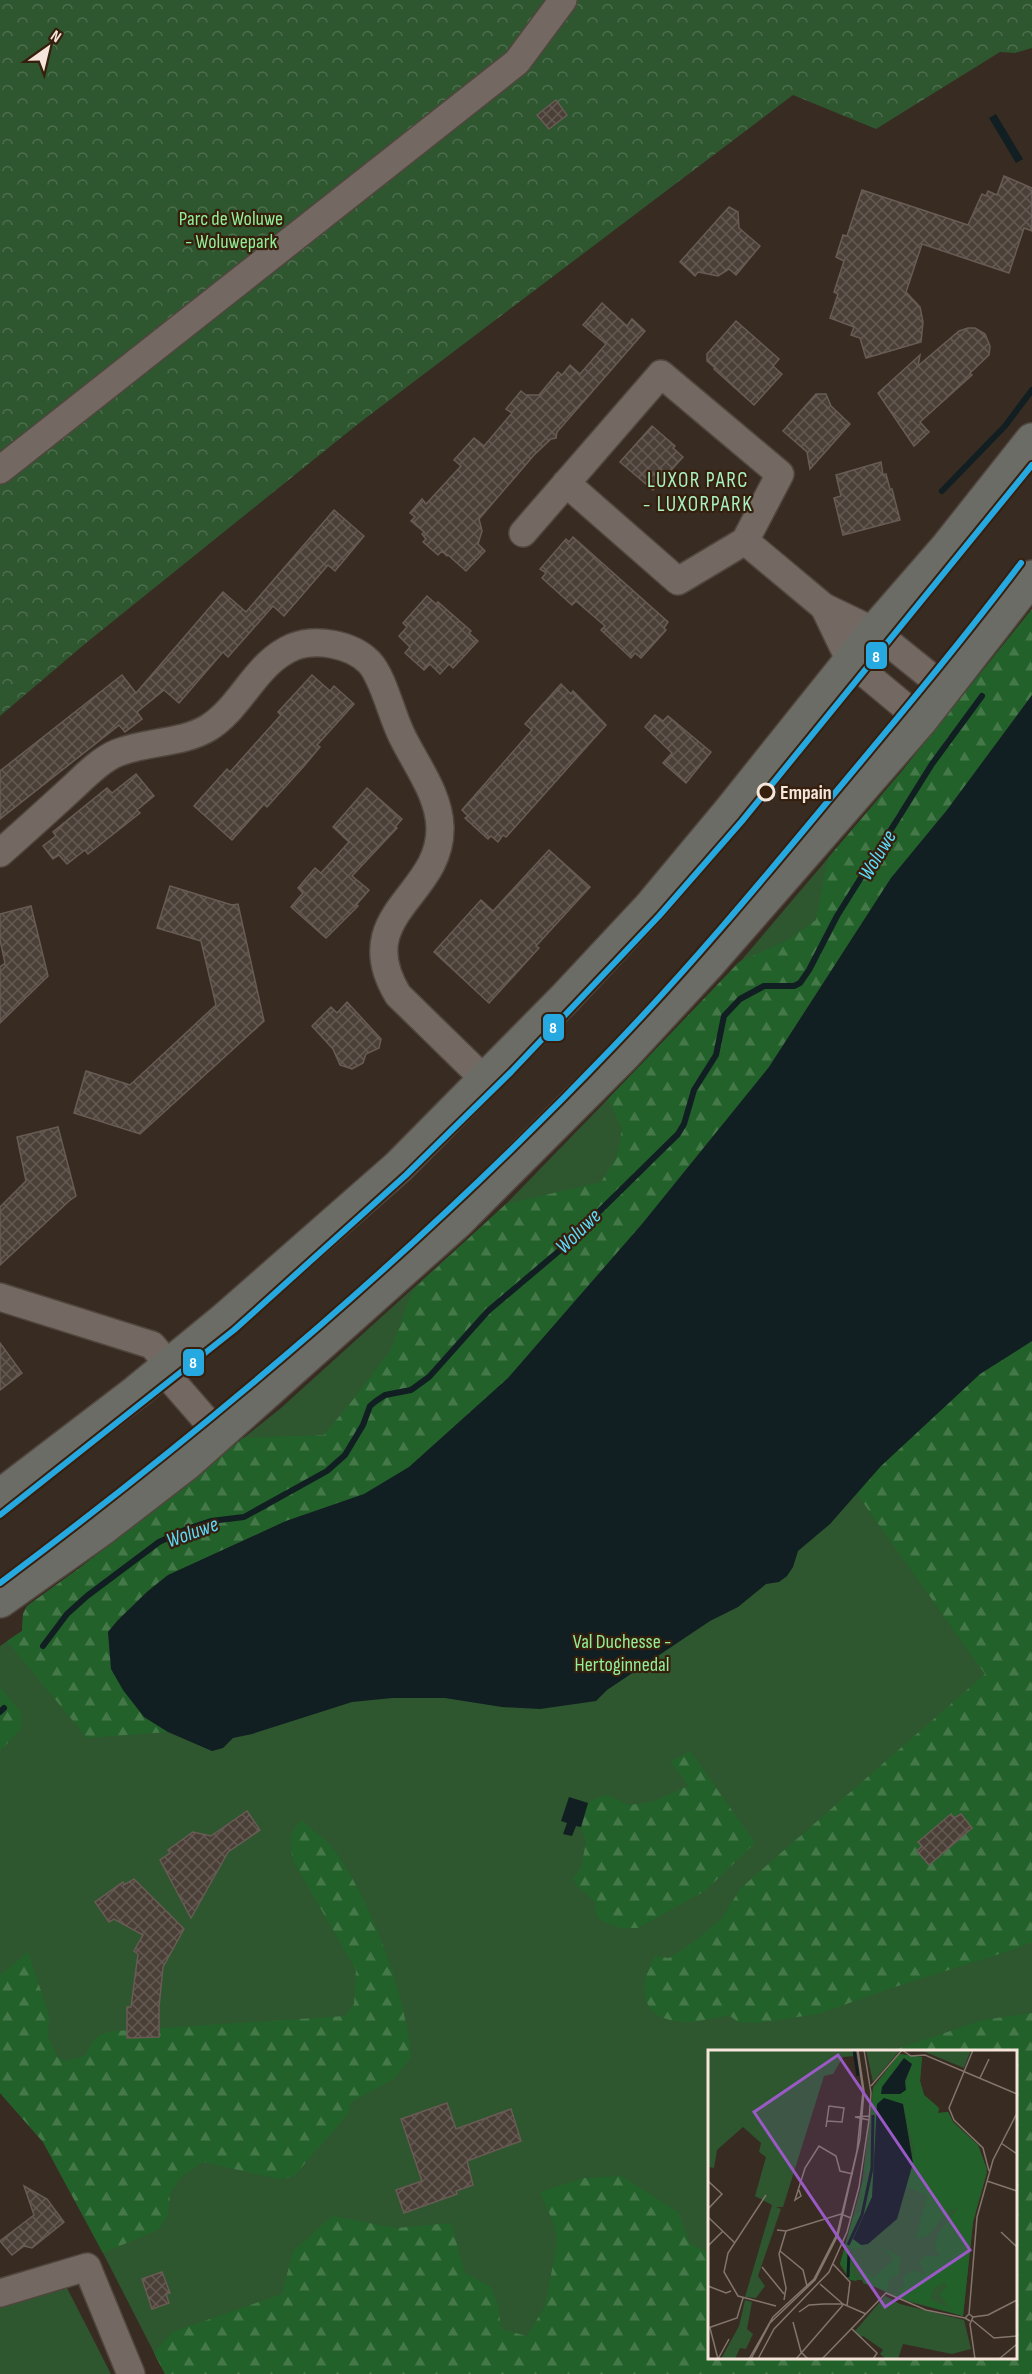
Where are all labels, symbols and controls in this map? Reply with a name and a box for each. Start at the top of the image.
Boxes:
north arrow [18,18,78,78]
text: N [47,27,64,47]
park label: Parc de Woluwe - Woluwepark [179,207,283,254]
district label: LUXOR PARC - LUXORPARK [643,468,753,517]
line badge: 8 [865,641,888,670]
text: 8 [872,648,880,667]
place label: Empain [780,781,832,805]
marker: Empain [757,783,775,801]
water label: Woluwe [853,826,902,885]
line badge: 8 [542,1013,565,1042]
text: 8 [549,1019,557,1038]
water label: Woluwe [550,1204,606,1259]
line badge: 8 [182,1348,205,1377]
text: 8 [189,1354,197,1373]
water label: Woluwe [163,1512,222,1553]
park label: Val Duchesse - Hertoginnedal [573,1630,671,1677]
inset map [708,2050,1017,2359]

